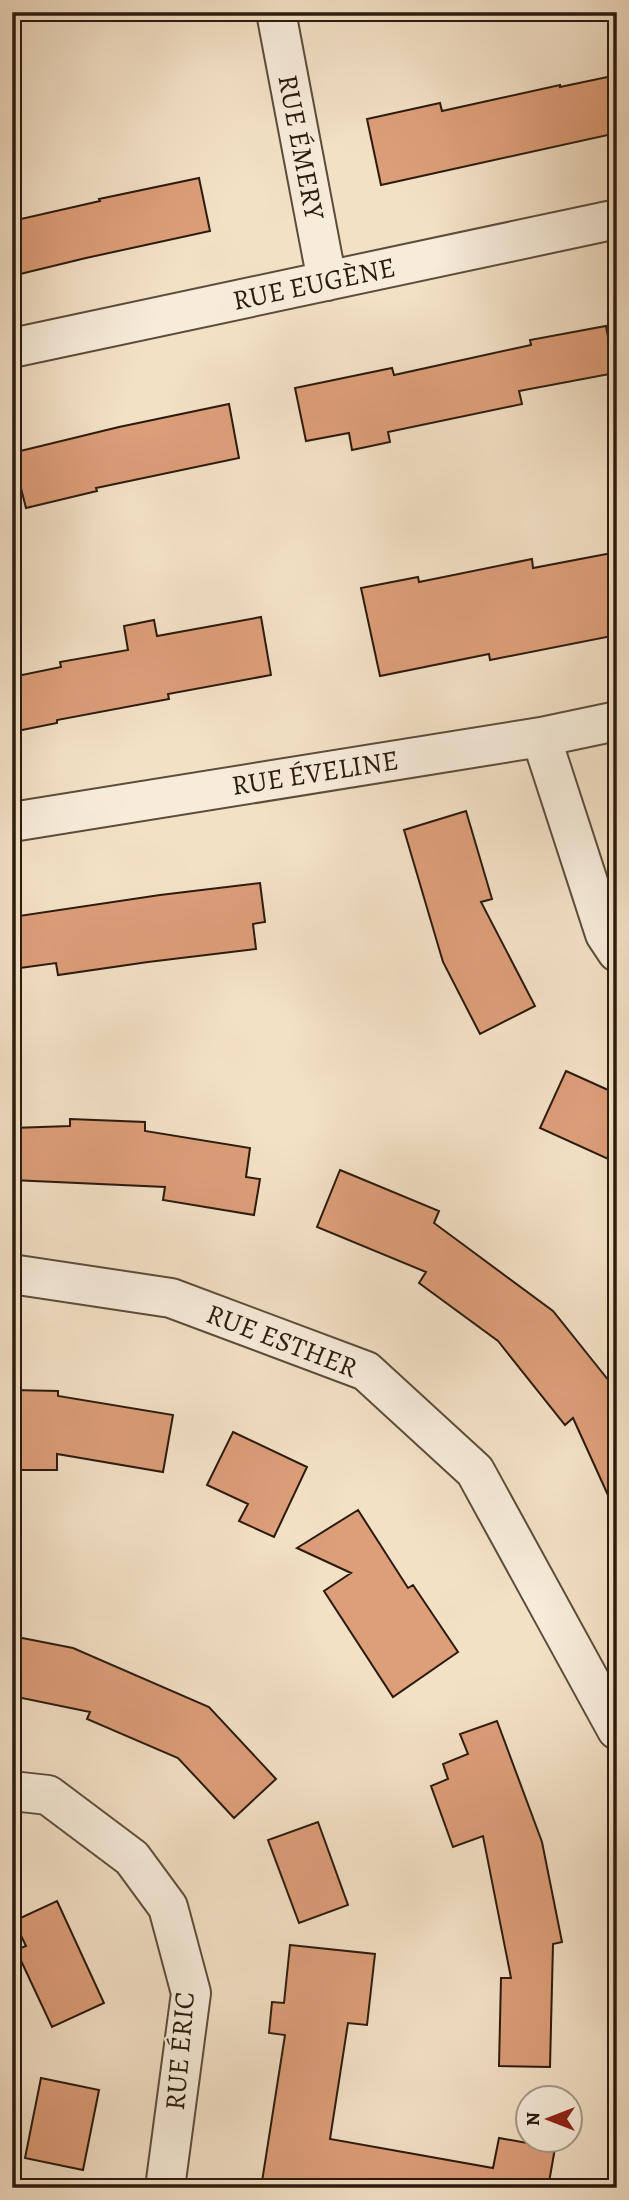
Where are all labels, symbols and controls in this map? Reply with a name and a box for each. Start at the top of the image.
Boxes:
street label: RUE ÉMERY [268,71,334,224]
street label: RUE EUGÈNE [229,248,399,320]
street label: RUE ÉVELINE [229,741,401,805]
street label: RUE ESTHER [201,1295,363,1387]
street label: RUE ÉRIC [156,1990,204,2112]
north arrow [514,2084,584,2154]
text: N [520,2112,546,2126]

